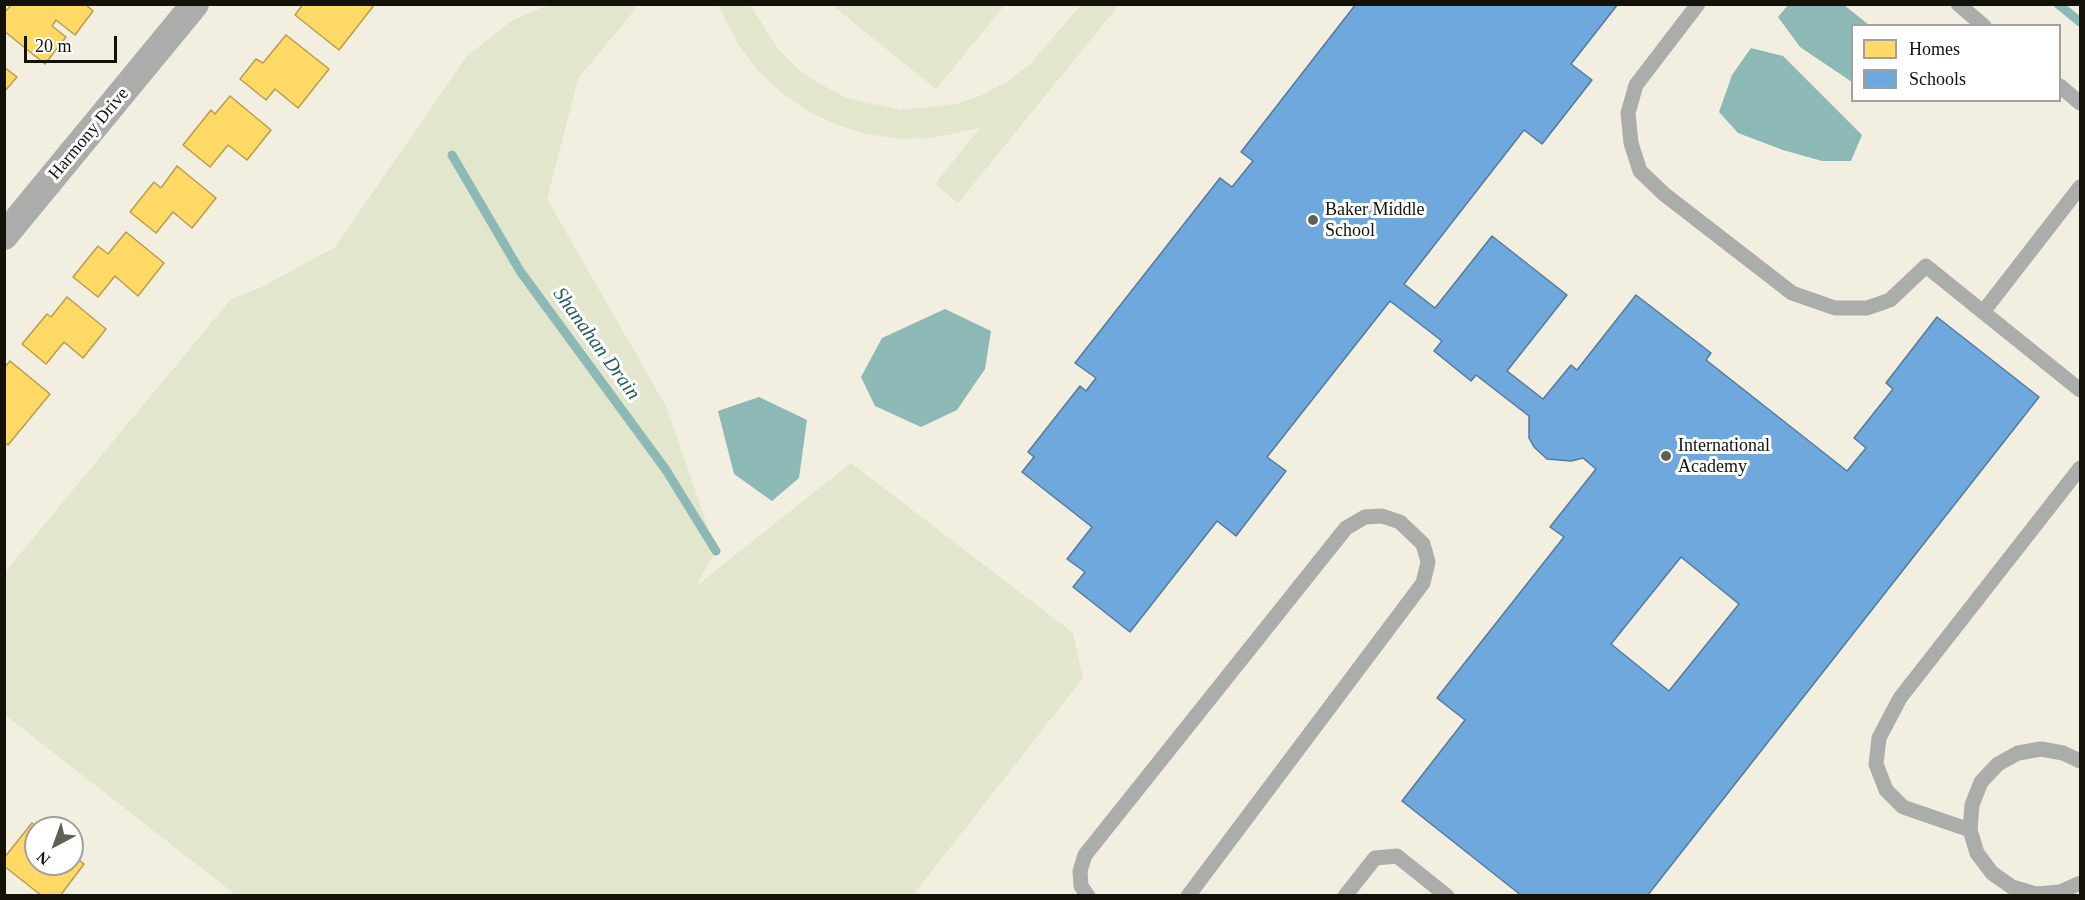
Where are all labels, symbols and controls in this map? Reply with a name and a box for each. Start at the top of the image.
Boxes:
scale bar [27,24,120,62]
legend [1851,24,2061,102]
text: 20 m [35,36,72,56]
text: Homes [1909,39,1960,59]
text: Schools [1909,69,1966,89]
street label: Harmony Drive [44,84,134,184]
place label: Baker Middle School [1325,199,1424,242]
marker: Baker Middle School [1306,213,1320,227]
water label: Shanahan Drain [547,283,645,405]
place label: International Academy [1678,435,1770,478]
marker: International Academy [1659,449,1673,463]
north arrow [24,816,84,876]
text: N [33,848,53,869]

